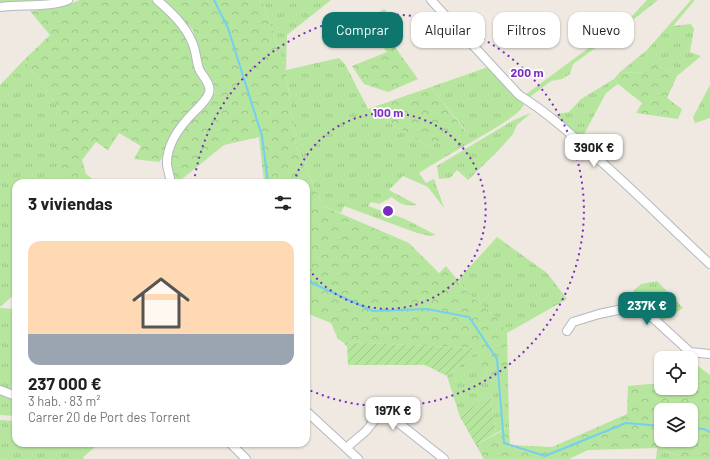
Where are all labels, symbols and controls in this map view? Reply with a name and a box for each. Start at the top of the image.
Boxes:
chip: Comprar [322,12,403,48]
chip: Alquilar [411,12,485,48]
chip: Filtros [493,12,560,48]
chip: Nuevo [568,12,634,48]
text: 200 m [511,65,543,79]
text: 100 m [373,105,403,119]
pin: 390K € [561,134,627,168]
text: 390K € [574,139,614,155]
icon: filters [272,192,294,214]
text: 3 viviendas [28,193,113,213]
centre of rings [381,204,395,218]
icon: home [125,267,197,339]
pin: 237K € [614,292,680,326]
text: 237K € [627,297,667,313]
map controls [654,351,698,447]
button: locate [654,351,698,395]
text: 237 000 € [28,373,102,393]
text: 3 hab. · 83 m² [28,393,100,409]
pin: 197K € [360,397,426,431]
text: 197K € [375,402,411,418]
button: layers [654,403,698,447]
text: Carrer 20 de Port des Torrent [28,409,191,425]

